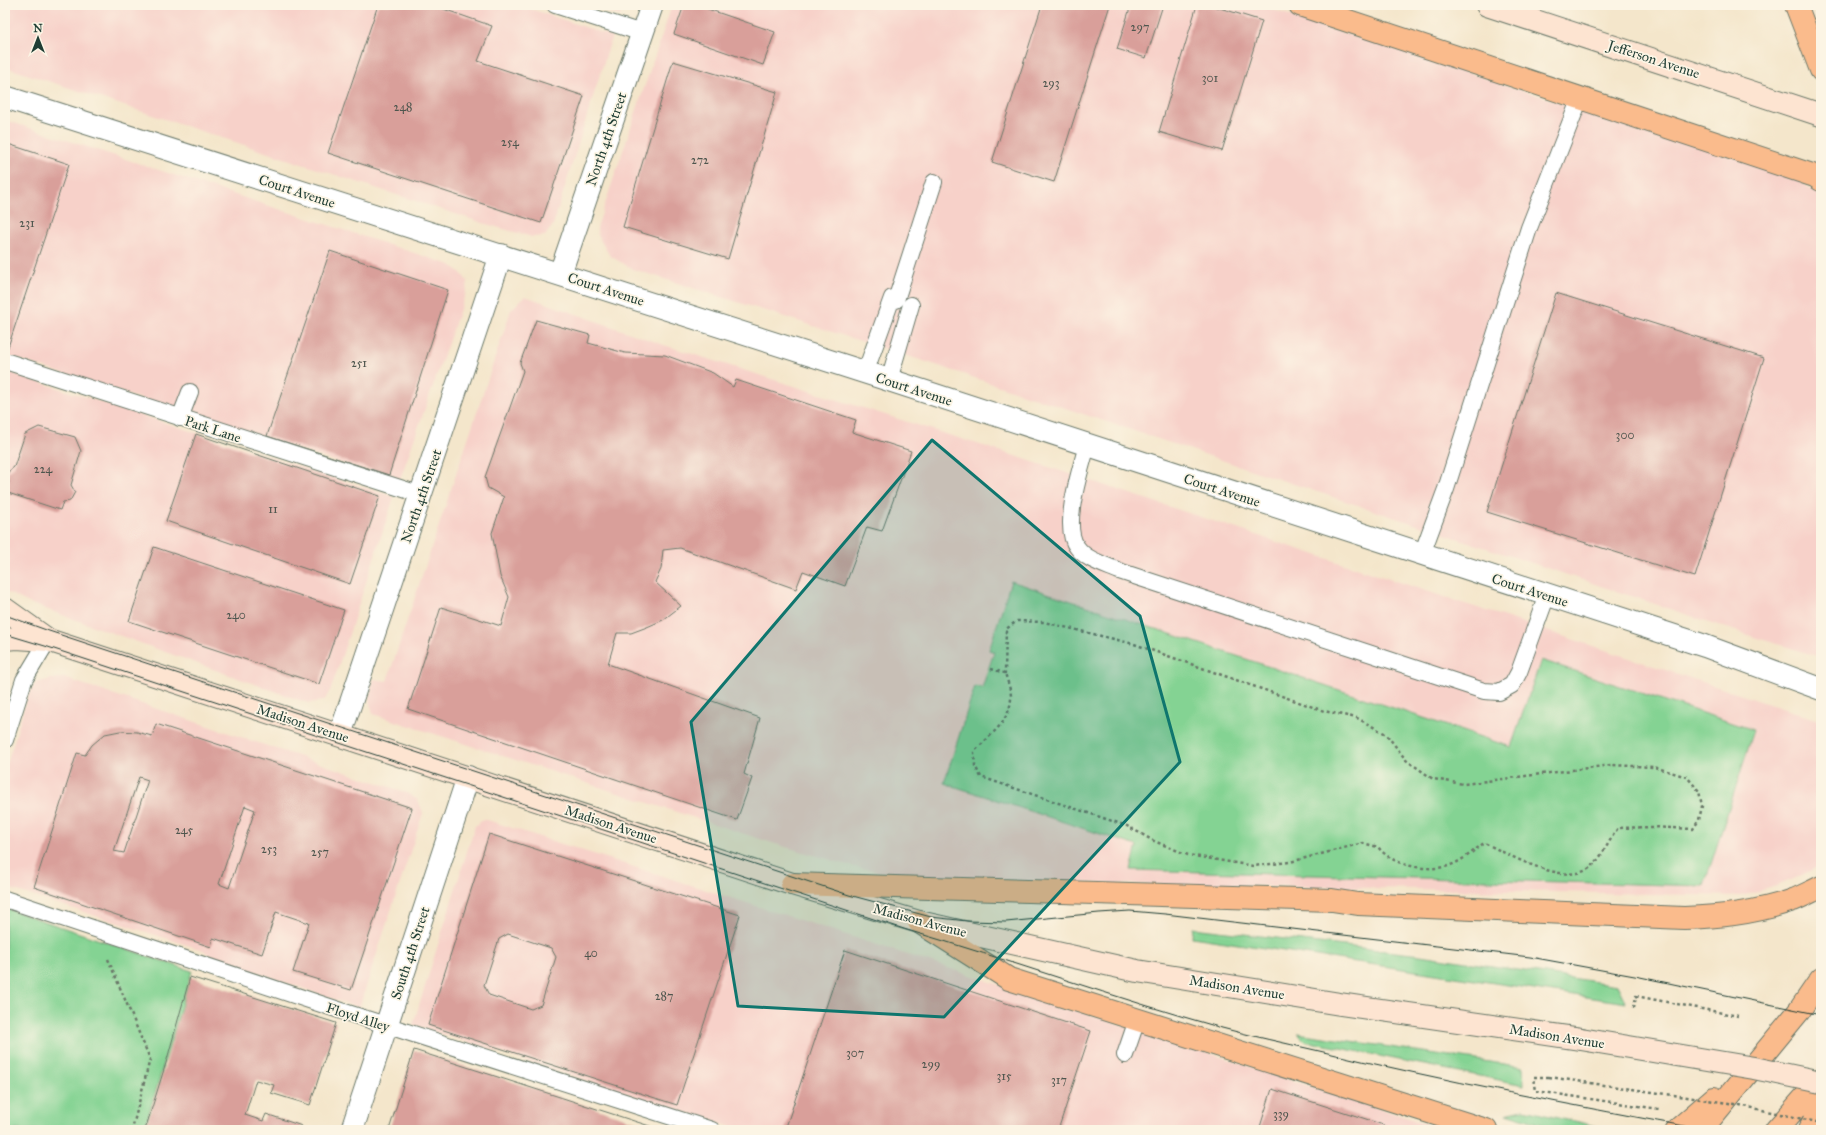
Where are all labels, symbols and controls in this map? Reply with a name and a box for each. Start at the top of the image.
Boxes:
north arrow [18,18,58,58]
house number: 297 [1131,20,1149,34]
text: N [33,22,43,35]
street label: Jefferson Avenue [1604,36,1702,83]
house number: 301 [1202,71,1218,85]
house number: 293 [1042,76,1060,90]
street label: North 4th Street [582,90,630,188]
house number: 248 [394,100,412,114]
house number: 254 [501,135,519,149]
house number: 272 [691,153,709,167]
street label: Court Avenue [256,171,337,212]
house number: 231 [19,216,35,230]
street label: Court Avenue [565,269,646,310]
house number: 251 [351,356,367,370]
street label: Court Avenue [873,369,954,410]
street label: Park Lane [183,412,243,447]
house number: 300 [1616,428,1634,442]
street label: North 4th Street [397,447,445,545]
house number: 224 [34,462,53,476]
street label: Court Avenue [1181,470,1262,511]
house number: 11 [268,502,278,516]
street label: Court Avenue [1489,570,1570,611]
house number: 240 [226,608,246,622]
street label: Madison Avenue [255,701,351,746]
street label: Madison Avenue [563,802,659,847]
house number: 245 [175,823,194,837]
house number: 253 [261,842,277,856]
house number: 257 [311,845,329,859]
street label: Madison Avenue [871,900,969,941]
street label: South 4th Street [387,904,434,1002]
house number: 40 [584,946,598,960]
street label: Madison Avenue [1188,972,1286,1003]
house number: 287 [655,989,673,1003]
street label: Floyd Alley [324,999,392,1036]
street label: Madison Avenue [1508,1021,1606,1052]
house number: 307 [846,1046,864,1060]
house number: 299 [922,1057,940,1071]
house number: 315 [996,1069,1012,1083]
house number: 317 [1051,1073,1067,1087]
house number: 339 [1273,1107,1289,1121]

